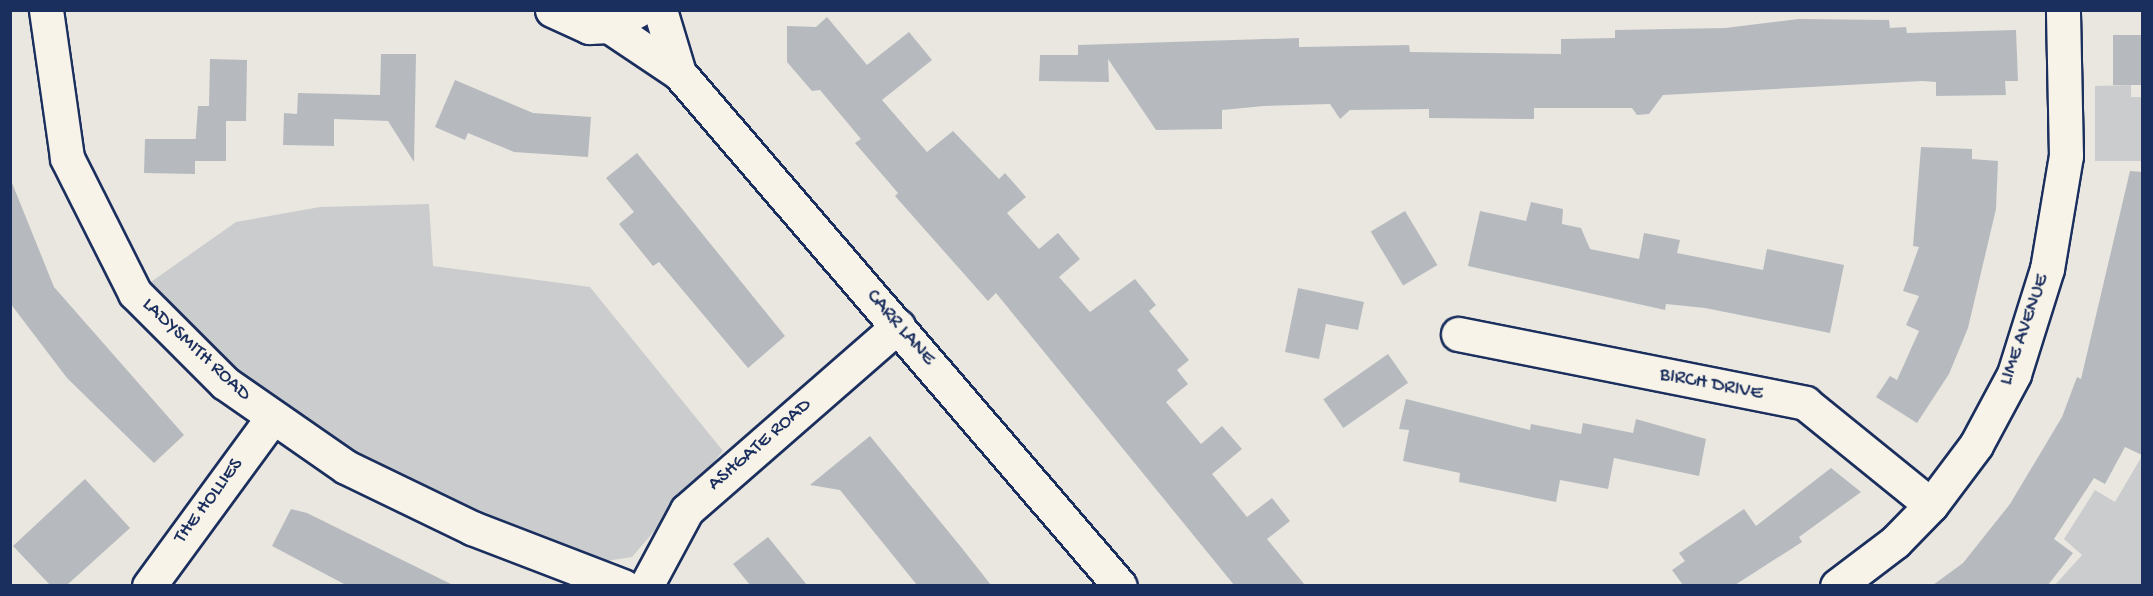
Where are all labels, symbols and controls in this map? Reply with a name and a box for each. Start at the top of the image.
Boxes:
street label: LIME AVENUE [1995,271,2055,389]
street label: CARR LANE [860,285,940,371]
street label: LADYSMITH ROAD [136,293,256,407]
street label: BIRCH DRIVE [1657,363,1765,407]
street label: ASHGATE ROAD [703,394,817,496]
street label: THE HOLLIES [169,453,249,549]

